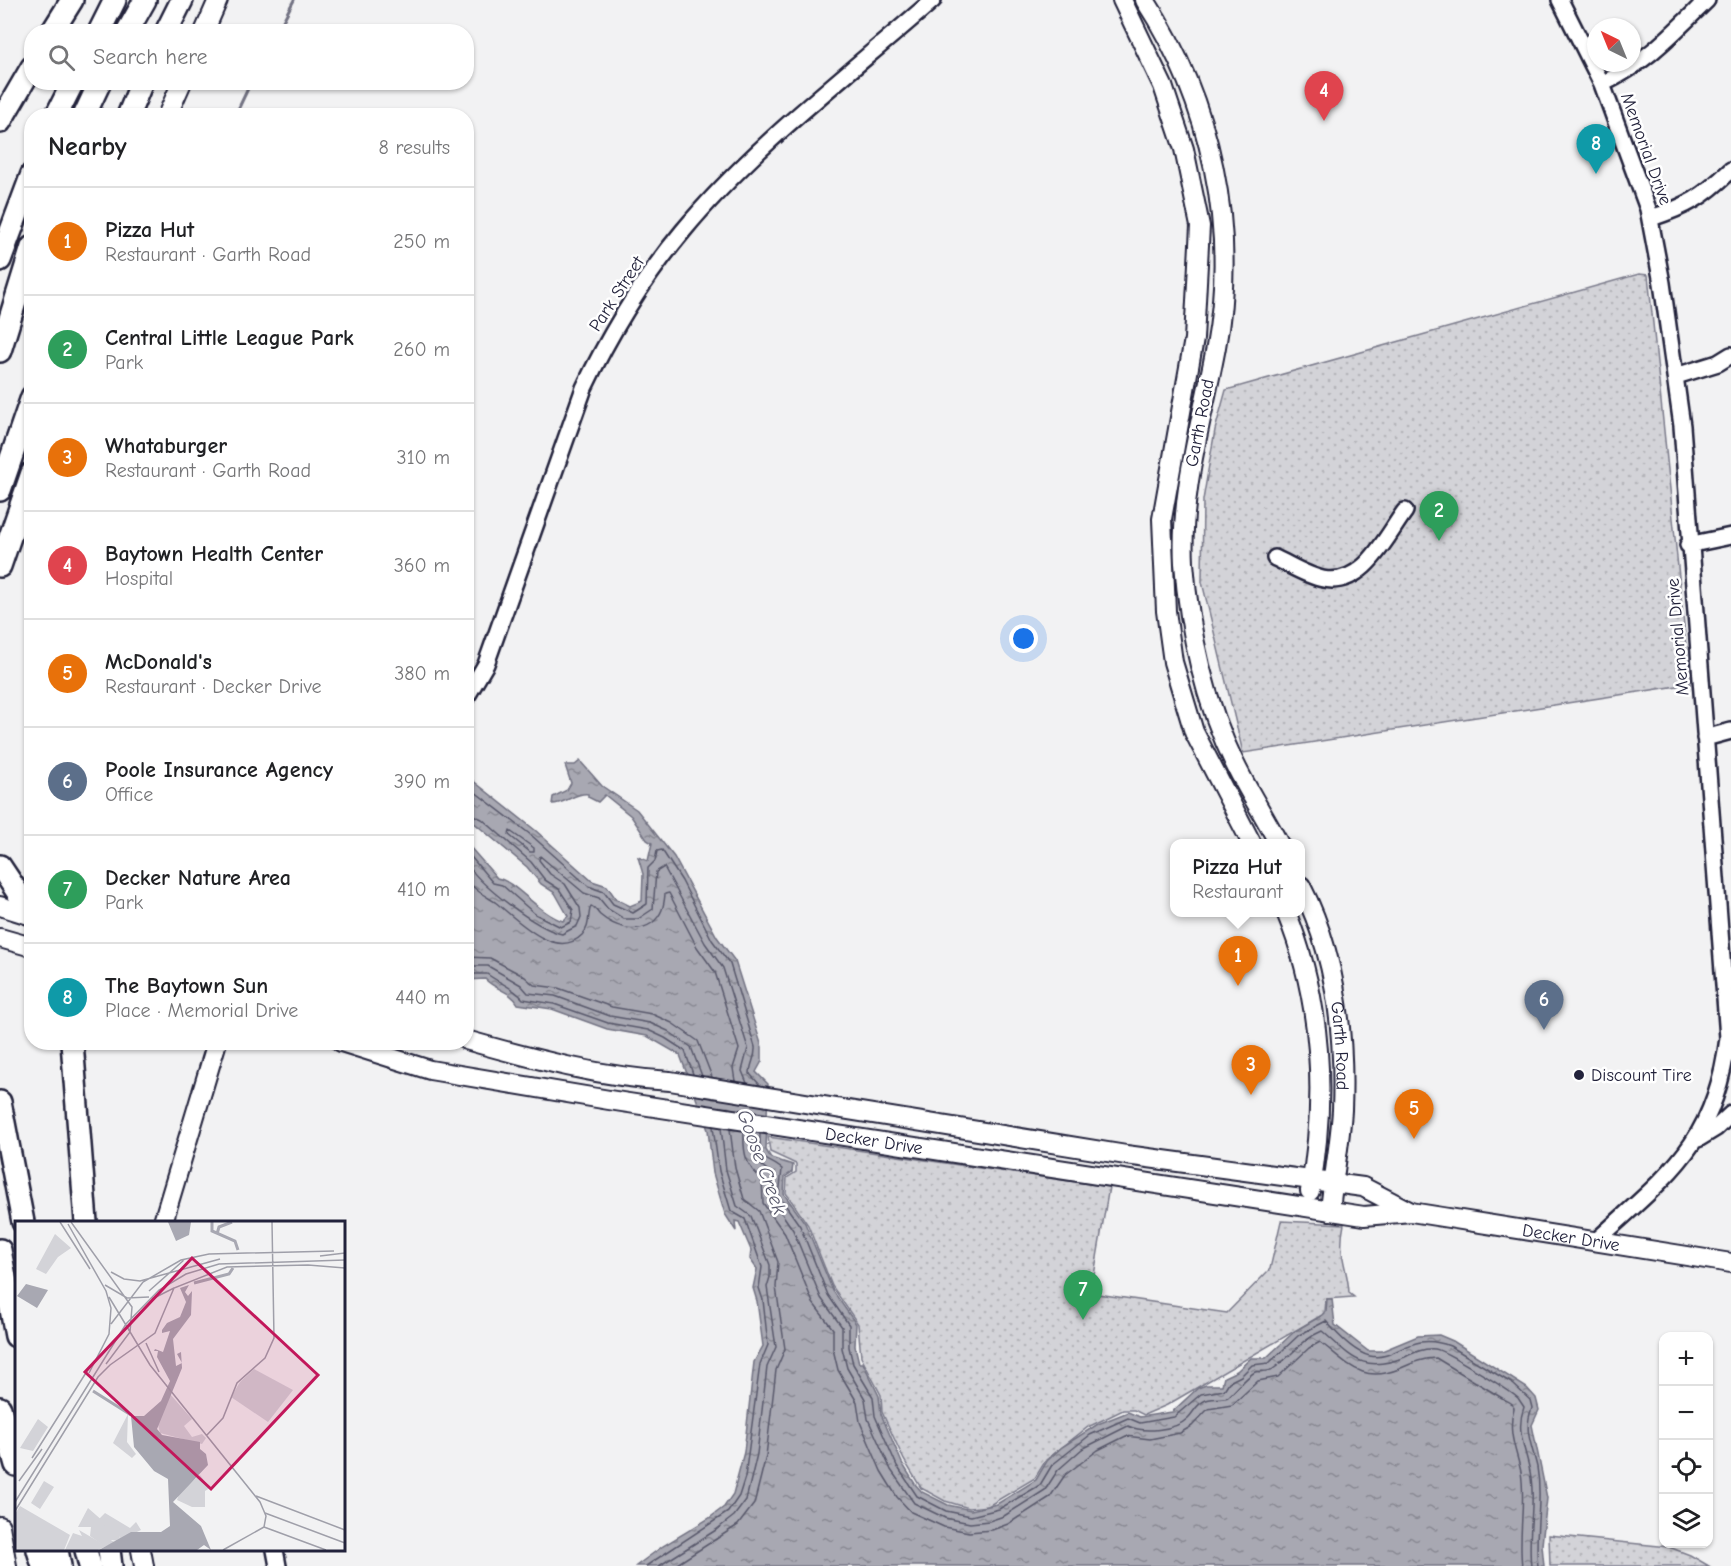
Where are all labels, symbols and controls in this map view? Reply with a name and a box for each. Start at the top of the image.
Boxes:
north arrow [1587,18,1641,72]
search box [24,24,474,90]
icon: search [45,41,78,74]
text: Search here [93,44,208,70]
pin: 4 [1304,72,1344,121]
street label: Memorial Drive [1616,90,1676,208]
pin: 8 [1576,124,1616,174]
text: Nearby [48,132,127,162]
text: 8 results [378,136,450,159]
text: Pizza Hut [105,217,194,243]
text: 1 [64,230,71,253]
text: 250 m [393,230,450,253]
text: Restaurant · Garth Road [105,243,311,266]
street label: Park Street [585,252,650,336]
text: Central Little League Park [105,325,354,351]
text: 2 [63,338,72,361]
text: 260 m [393,338,450,361]
text: Park [105,351,143,374]
street label: Garth Road [1181,377,1219,469]
text: Whataburger [105,433,227,459]
text: 3 [63,446,72,469]
text: 310 m [397,446,450,469]
text: Restaurant · Garth Road [105,459,311,482]
pin: 2 [1420,492,1458,541]
text: Baytown Health Center [105,541,323,567]
text: 4 [63,554,72,577]
text: 360 m [394,554,450,577]
text: Hospital [105,567,173,590]
street label: Memorial Drive [1662,577,1694,697]
your location [1009,624,1038,653]
text: McDonald's [105,649,212,675]
text: 5 [62,662,73,685]
text: 380 m [394,662,450,685]
text: Restaurant · Decker Drive [105,675,321,698]
text: Poole Insurance Agency [105,757,333,783]
text: 6 [62,770,73,793]
text: 390 m [394,770,450,793]
text: Office [105,783,153,806]
popup [1170,839,1305,917]
text: Pizza Hut [1192,854,1282,880]
text: Decker Nature Area [105,865,291,891]
text: 7 [63,878,72,901]
text: 410 m [397,878,450,901]
text: Restaurant [1192,880,1283,903]
text: Park [105,891,143,914]
pin: 1 [1218,936,1258,986]
text: The Baytown Sun [105,973,268,999]
pin: 6 [1524,980,1564,1030]
text: 8 [62,986,73,1009]
text: 440 m [395,986,450,1009]
text: Place · Memorial Drive [105,999,298,1022]
street label: Garth Road [1326,1000,1353,1090]
pin: 3 [1232,1046,1270,1095]
place label: Discount Tire [1591,1065,1692,1086]
marker: Discount Tire [1572,1068,1586,1082]
pin: 5 [1394,1090,1434,1139]
water label: Goose Creek [732,1106,792,1218]
street label: Decker Drive [824,1123,924,1159]
street label: Decker Drive [1521,1219,1621,1256]
inset map [15,1221,345,1551]
pin: 7 [1064,1270,1102,1320]
map controls [1659,1332,1713,1548]
button: + [1659,1332,1713,1386]
button: − [1659,1386,1713,1440]
button: locate [1659,1440,1713,1494]
button: layers [1659,1494,1713,1548]

